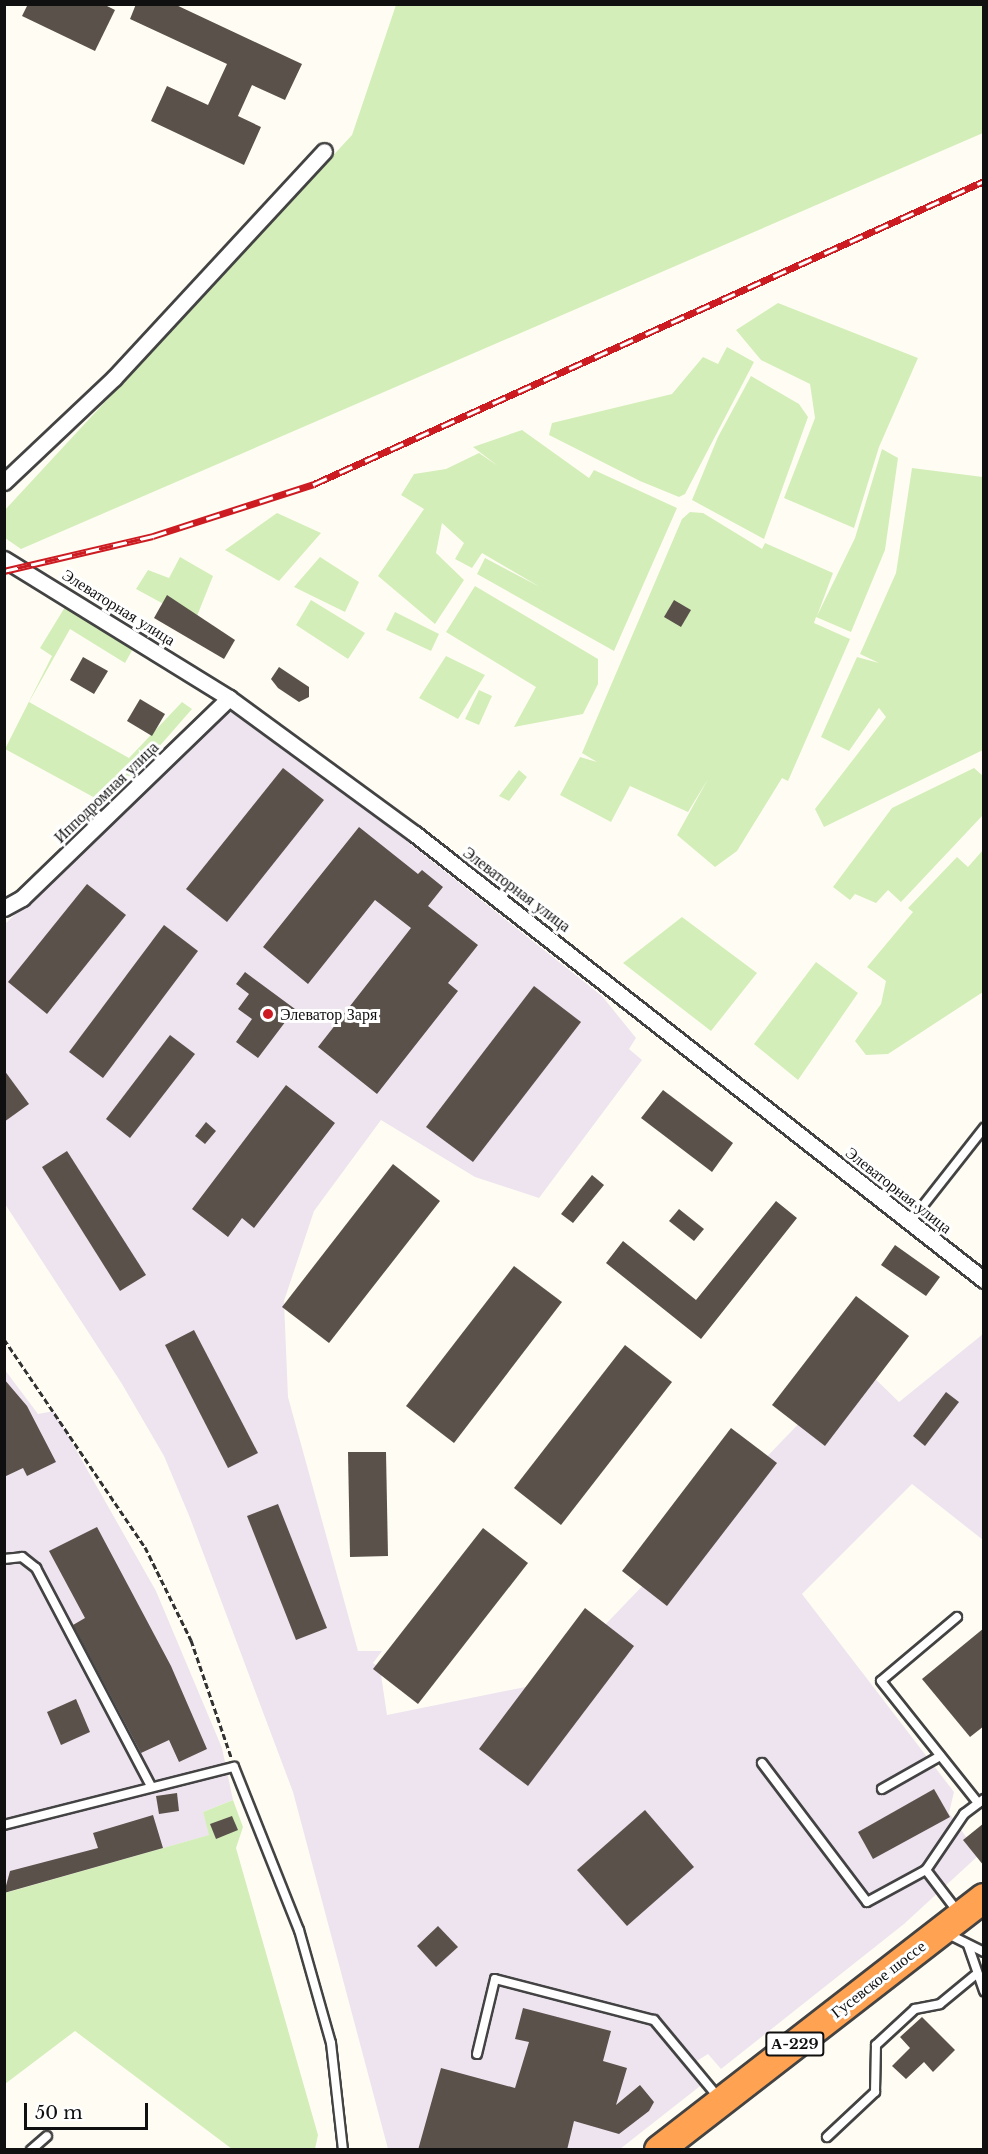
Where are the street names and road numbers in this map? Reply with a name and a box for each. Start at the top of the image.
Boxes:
street label: Элеваторная улица [59,565,179,649]
street label: Ипподромная улица [50,737,162,847]
street label: Элеваторная улица [460,842,574,936]
street label: Элеваторная улица [842,1143,956,1237]
street label: Гусевское шоссе [827,1936,929,2022]
road number: А-229 [765,2032,825,2056]

